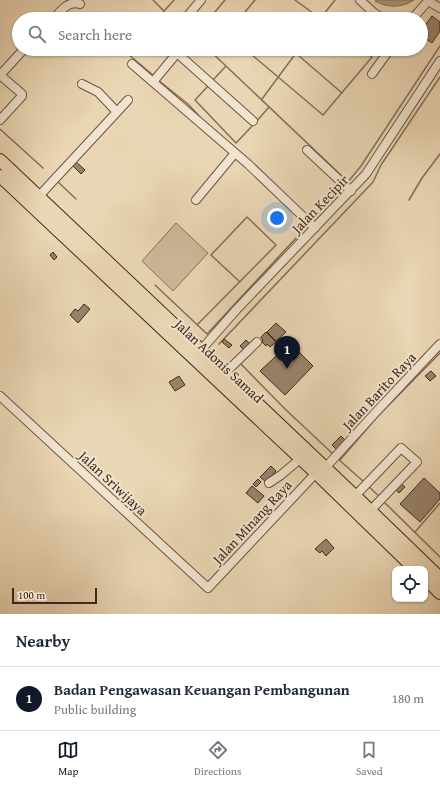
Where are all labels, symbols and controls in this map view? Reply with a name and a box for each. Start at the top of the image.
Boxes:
search box [12,12,428,56]
icon: search [26,23,48,45]
text: Search here [58,24,132,45]
street label: Jalan Kecipir [285,170,353,239]
your location [267,208,287,228]
street label: Jalan Adonis Samad [169,313,268,408]
pin: 1 [274,336,300,369]
street label: Jalan Barito Raya [336,347,421,436]
street label: Jalan Sriwijaya [73,445,152,520]
street label: Jalan Minang Raya [206,475,297,570]
map controls [392,566,428,602]
button: locate [392,566,428,602]
scale bar [12,586,97,605]
text: 100 m [18,587,45,603]
text: Nearby [16,628,70,653]
text: Badan Pengawasan Keuangan Pembangunan [54,679,350,700]
text: 1 [26,689,32,708]
text: 180 m [392,689,424,708]
text: Public building [54,700,136,719]
tab: Map [57,739,79,779]
tab: Directions [194,739,241,779]
tab: Saved [356,739,383,779]

